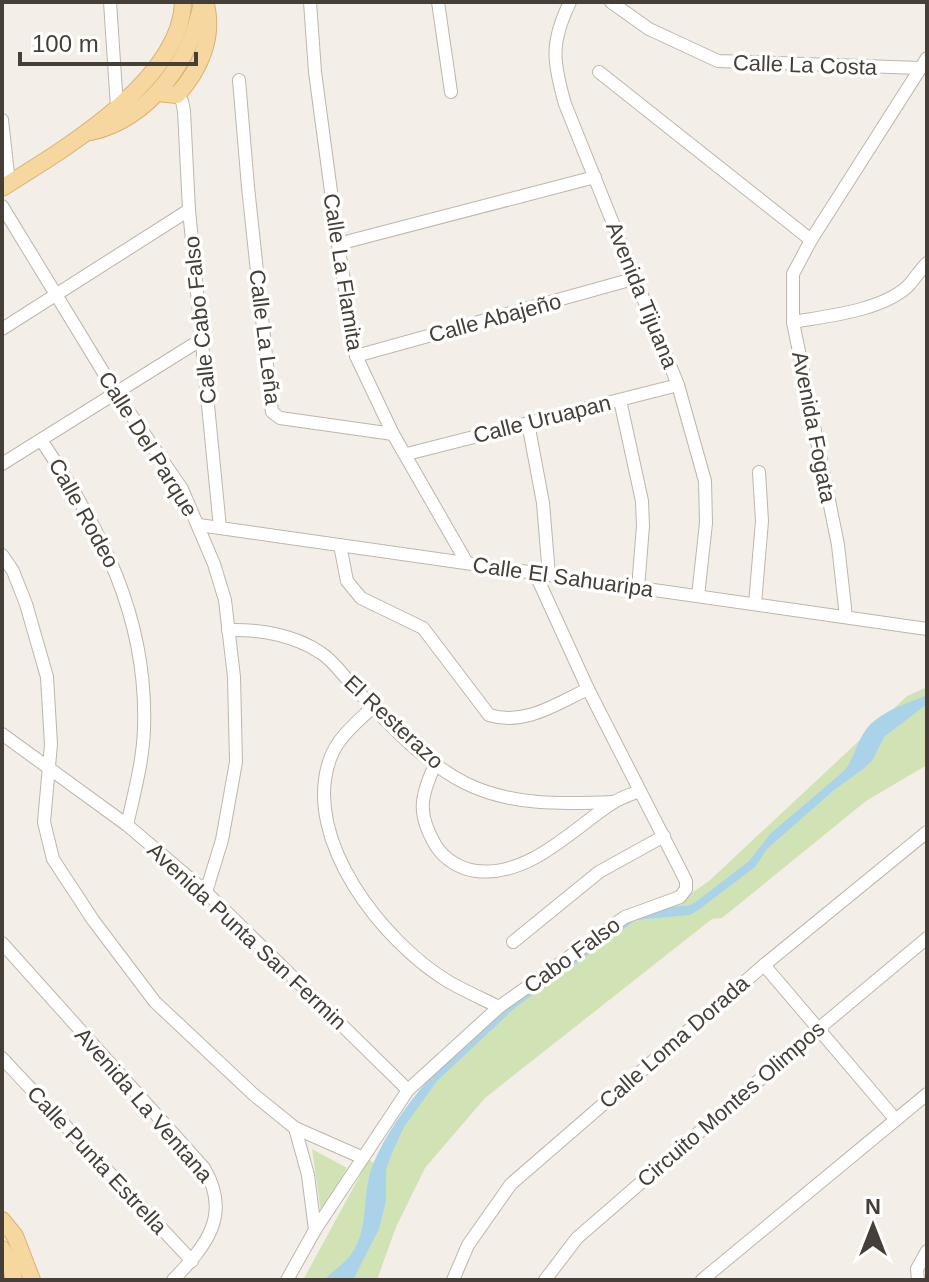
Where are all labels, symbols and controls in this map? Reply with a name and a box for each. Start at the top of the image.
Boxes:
scale bar [20,16,196,66]
text: 100 m [32,30,99,57]
street label: Calle La Costa [732,50,878,80]
street label: Calle La Flamita [318,192,368,353]
street label: Avenida Tijuana [601,218,683,373]
street label: Calle Cabo Falso [179,235,221,405]
street label: Calle La Leña [244,268,286,407]
street label: Calle Abajeño [426,288,564,348]
street label: Avenida Fogata [787,349,841,506]
street label: Calle Del Parque [93,367,203,521]
street label: Calle Uruapan [471,390,613,448]
street label: Calle Rodeo [44,454,124,572]
street label: Calle El Sahuaripa [471,552,656,602]
street label: El Resterazo [339,670,449,774]
street label: Avenida Punta San Fermin [142,837,352,1035]
street label: Cabo Falso [519,912,625,998]
street label: Calle Loma Dorada [594,970,754,1114]
street label: Circuito Montes Olimpos [632,1016,830,1192]
street label: Avenida La Ventana [70,1023,218,1188]
street label: Calle Punta Estrella [22,1081,173,1240]
north arrow [833,1186,913,1266]
text: N [865,1194,881,1219]

